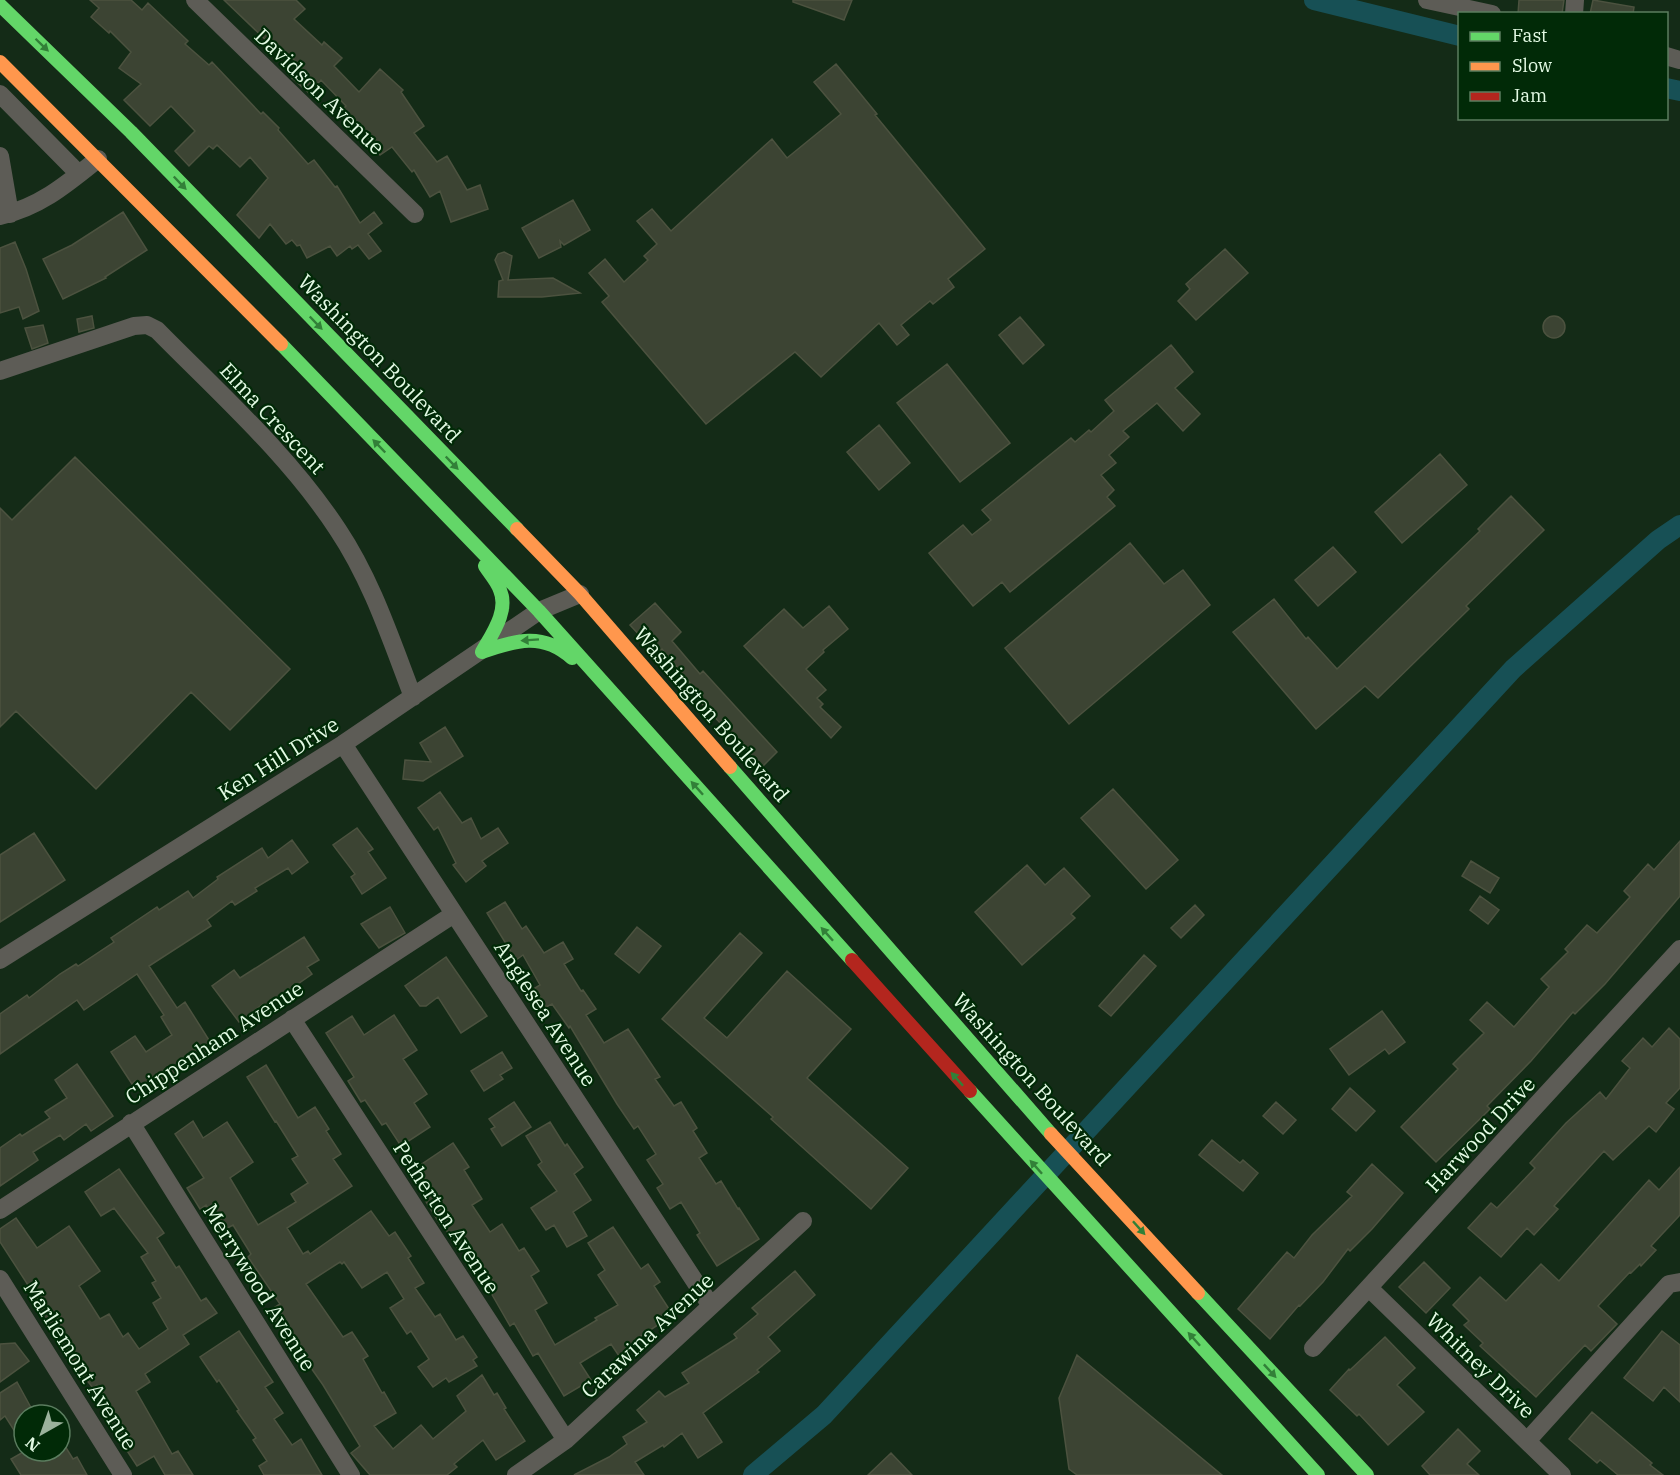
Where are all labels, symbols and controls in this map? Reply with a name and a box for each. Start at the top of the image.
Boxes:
legend [1458,12,1668,120]
street label: Davidson Avenue [249,22,391,160]
text: Fast [1512,24,1547,47]
one-way arrow [34,38,48,52]
text: Slow [1512,54,1552,77]
text: Jam [1512,84,1547,107]
one-way arrow [173,175,187,189]
street label: Washington Boulevard [292,268,468,448]
one-way arrow [309,315,323,330]
street label: Elma Crescent [214,356,332,480]
one-way arrow [372,438,386,453]
one-way arrow [445,455,459,470]
street label: Washington Boulevard [628,620,796,808]
one-way arrow [521,635,540,644]
street label: Ken Hill Drive [212,710,344,806]
one-way arrow [690,781,704,796]
one-way arrow [821,927,834,942]
street label: Anglesea Avenue [488,935,604,1091]
street label: Chippenham Avenue [119,974,309,1110]
street label: Washington Boulevard [947,986,1117,1172]
street label: Harwood Drive [1419,1070,1541,1198]
one-way arrow [951,1072,964,1087]
street label: Petherton Avenue [387,1135,507,1299]
one-way arrow [1030,1160,1043,1175]
street label: Merrywood Avenue [197,1198,323,1376]
one-way arrow [1132,1220,1146,1235]
street label: Carawina Avenue [575,1266,719,1404]
street label: Marliemont Avenue [18,1275,144,1455]
street label: Whitney Drive [1421,1306,1541,1424]
one-way arrow [1187,1332,1201,1346]
one-way arrow [1263,1364,1277,1379]
north arrow [12,1403,72,1463]
text: N [21,1433,44,1456]

